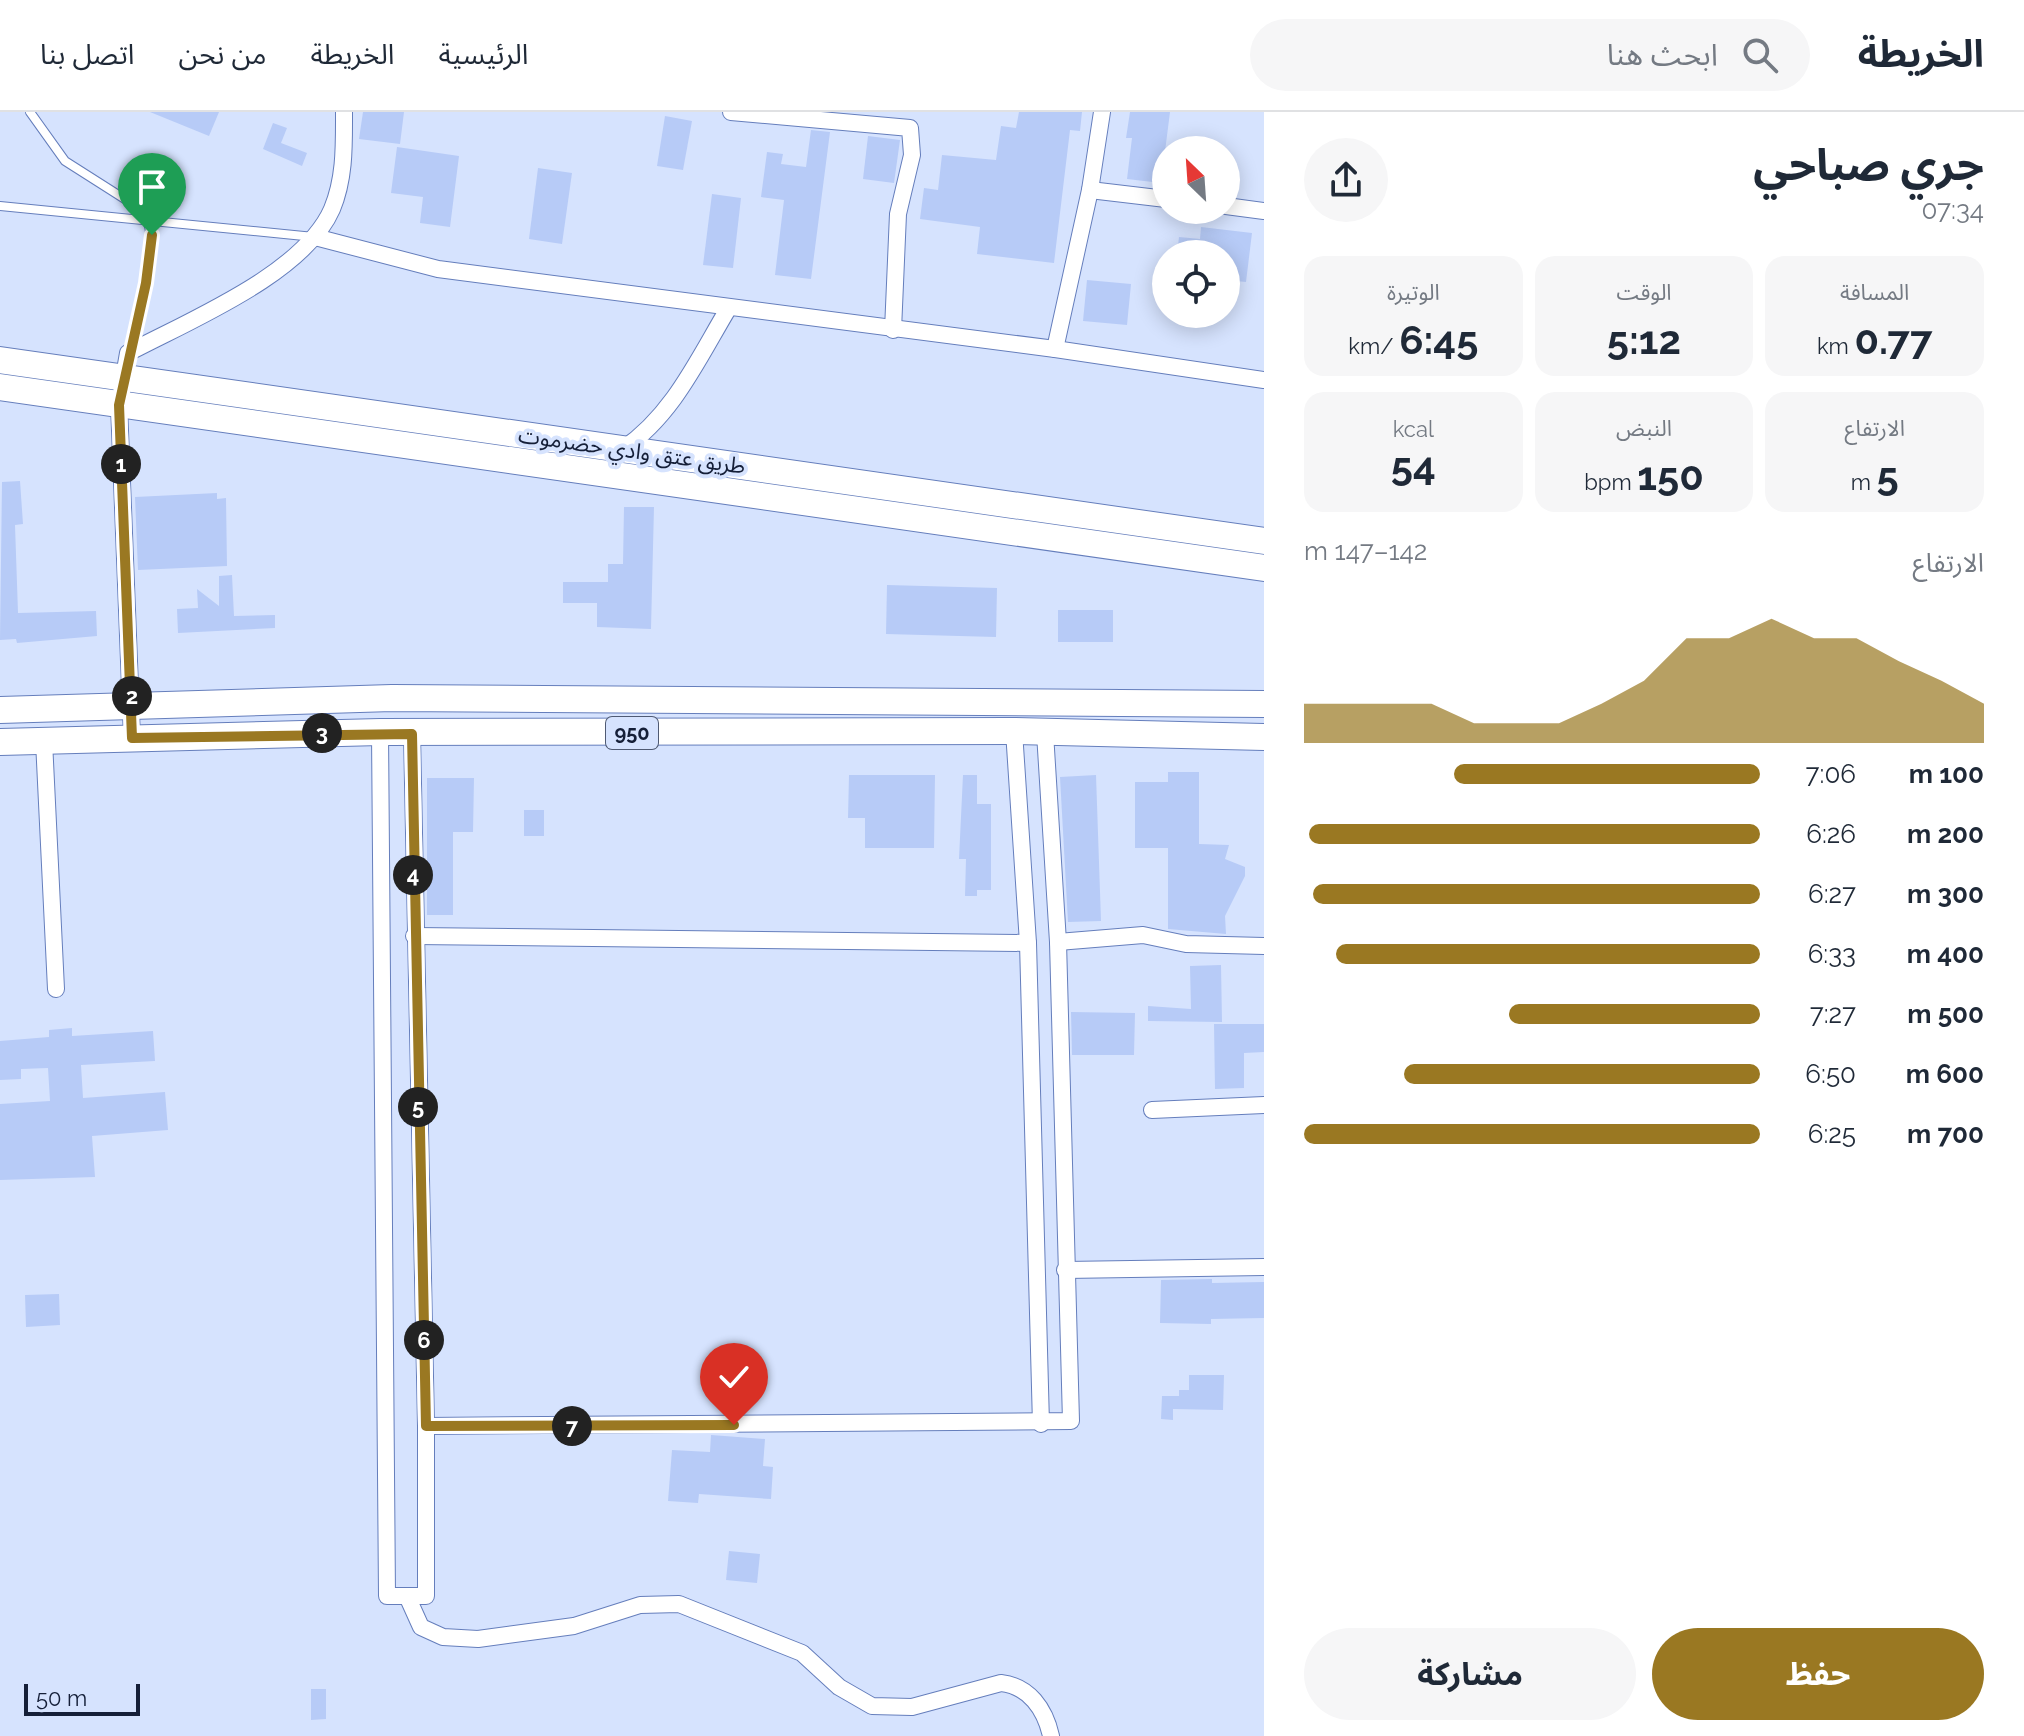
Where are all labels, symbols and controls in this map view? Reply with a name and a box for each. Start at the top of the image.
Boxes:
search box [1250,19,1810,91]
text: الخريطة [1858,31,1984,76]
icon: search [1738,33,1782,77]
text: ابحث هنا [1607,37,1718,72]
text: اتصل بنا [40,38,134,71]
text: من نحن [178,38,267,71]
text: الخريطة [311,38,394,71]
text: الرئيسية [438,38,529,71]
north arrow [1152,136,1240,224]
map controls [1152,136,1240,328]
button: share [1304,138,1388,222]
text: جري صباحي [1753,139,1984,190]
pin [118,153,186,235]
icon: arrive [130,165,174,209]
text: 07:34 [1921,195,1984,225]
button: locate [1152,240,1240,328]
text: الوتيرة [1387,279,1440,305]
text: الوقت [1616,279,1672,305]
text: المسافة [1840,279,1909,305]
text: 6:45 [1399,316,1478,363]
text: 5:12 [1607,316,1681,363]
text: 0.77 [1854,316,1932,363]
text: /km [1348,333,1399,359]
text: km [1817,333,1854,359]
text: النبض [1616,415,1672,441]
text: الارتفاع [1844,415,1905,441]
text: kcal [1393,416,1434,442]
street label: طريق عتق وادي حضرموت [516,421,747,483]
text: 54 [1391,442,1436,489]
pin: 1 [101,444,141,484]
text: 1 [116,451,126,477]
text: 150 [1637,452,1704,499]
text: 5 [1877,452,1899,499]
text: bpm [1584,469,1637,495]
text: m [1851,469,1877,495]
text: 142–147 m [1304,536,1427,566]
text: الارتفاع [1913,548,1984,578]
pin: 2 [112,676,152,716]
text: 2 [126,683,138,709]
pin: 3 [302,713,342,753]
road number: 950 [606,717,658,749]
text: 3 [316,720,328,746]
text: 7:06 [1806,759,1856,789]
text: 100 m [1909,759,1984,789]
text: 6:26 [1806,819,1856,849]
text: 200 m [1907,819,1984,849]
pin: 4 [393,855,433,895]
text: 4 [407,862,419,888]
text: 6:27 [1808,879,1856,909]
text: 300 m [1907,879,1984,909]
text: 6:33 [1808,939,1856,969]
text: 400 m [1907,939,1984,969]
text: 7:27 [1810,999,1856,1029]
text: 500 m [1907,999,1984,1029]
text: 6:50 [1805,1059,1856,1089]
text: 600 m [1906,1059,1984,1089]
pin: 5 [398,1087,438,1127]
text: 5 [412,1094,424,1120]
text: 6:25 [1808,1119,1856,1149]
text: 700 m [1907,1119,1984,1149]
pin: 6 [404,1320,444,1360]
text: 6 [417,1327,431,1353]
pin [700,1343,768,1425]
icon: check [712,1355,756,1399]
pin: 7 [552,1406,592,1446]
text: 7 [566,1413,578,1439]
button: مشاركة [1304,1628,1636,1720]
button: حفظ [1652,1628,1984,1720]
scale bar [24,1680,140,1716]
text: 50 m [36,1685,87,1711]

